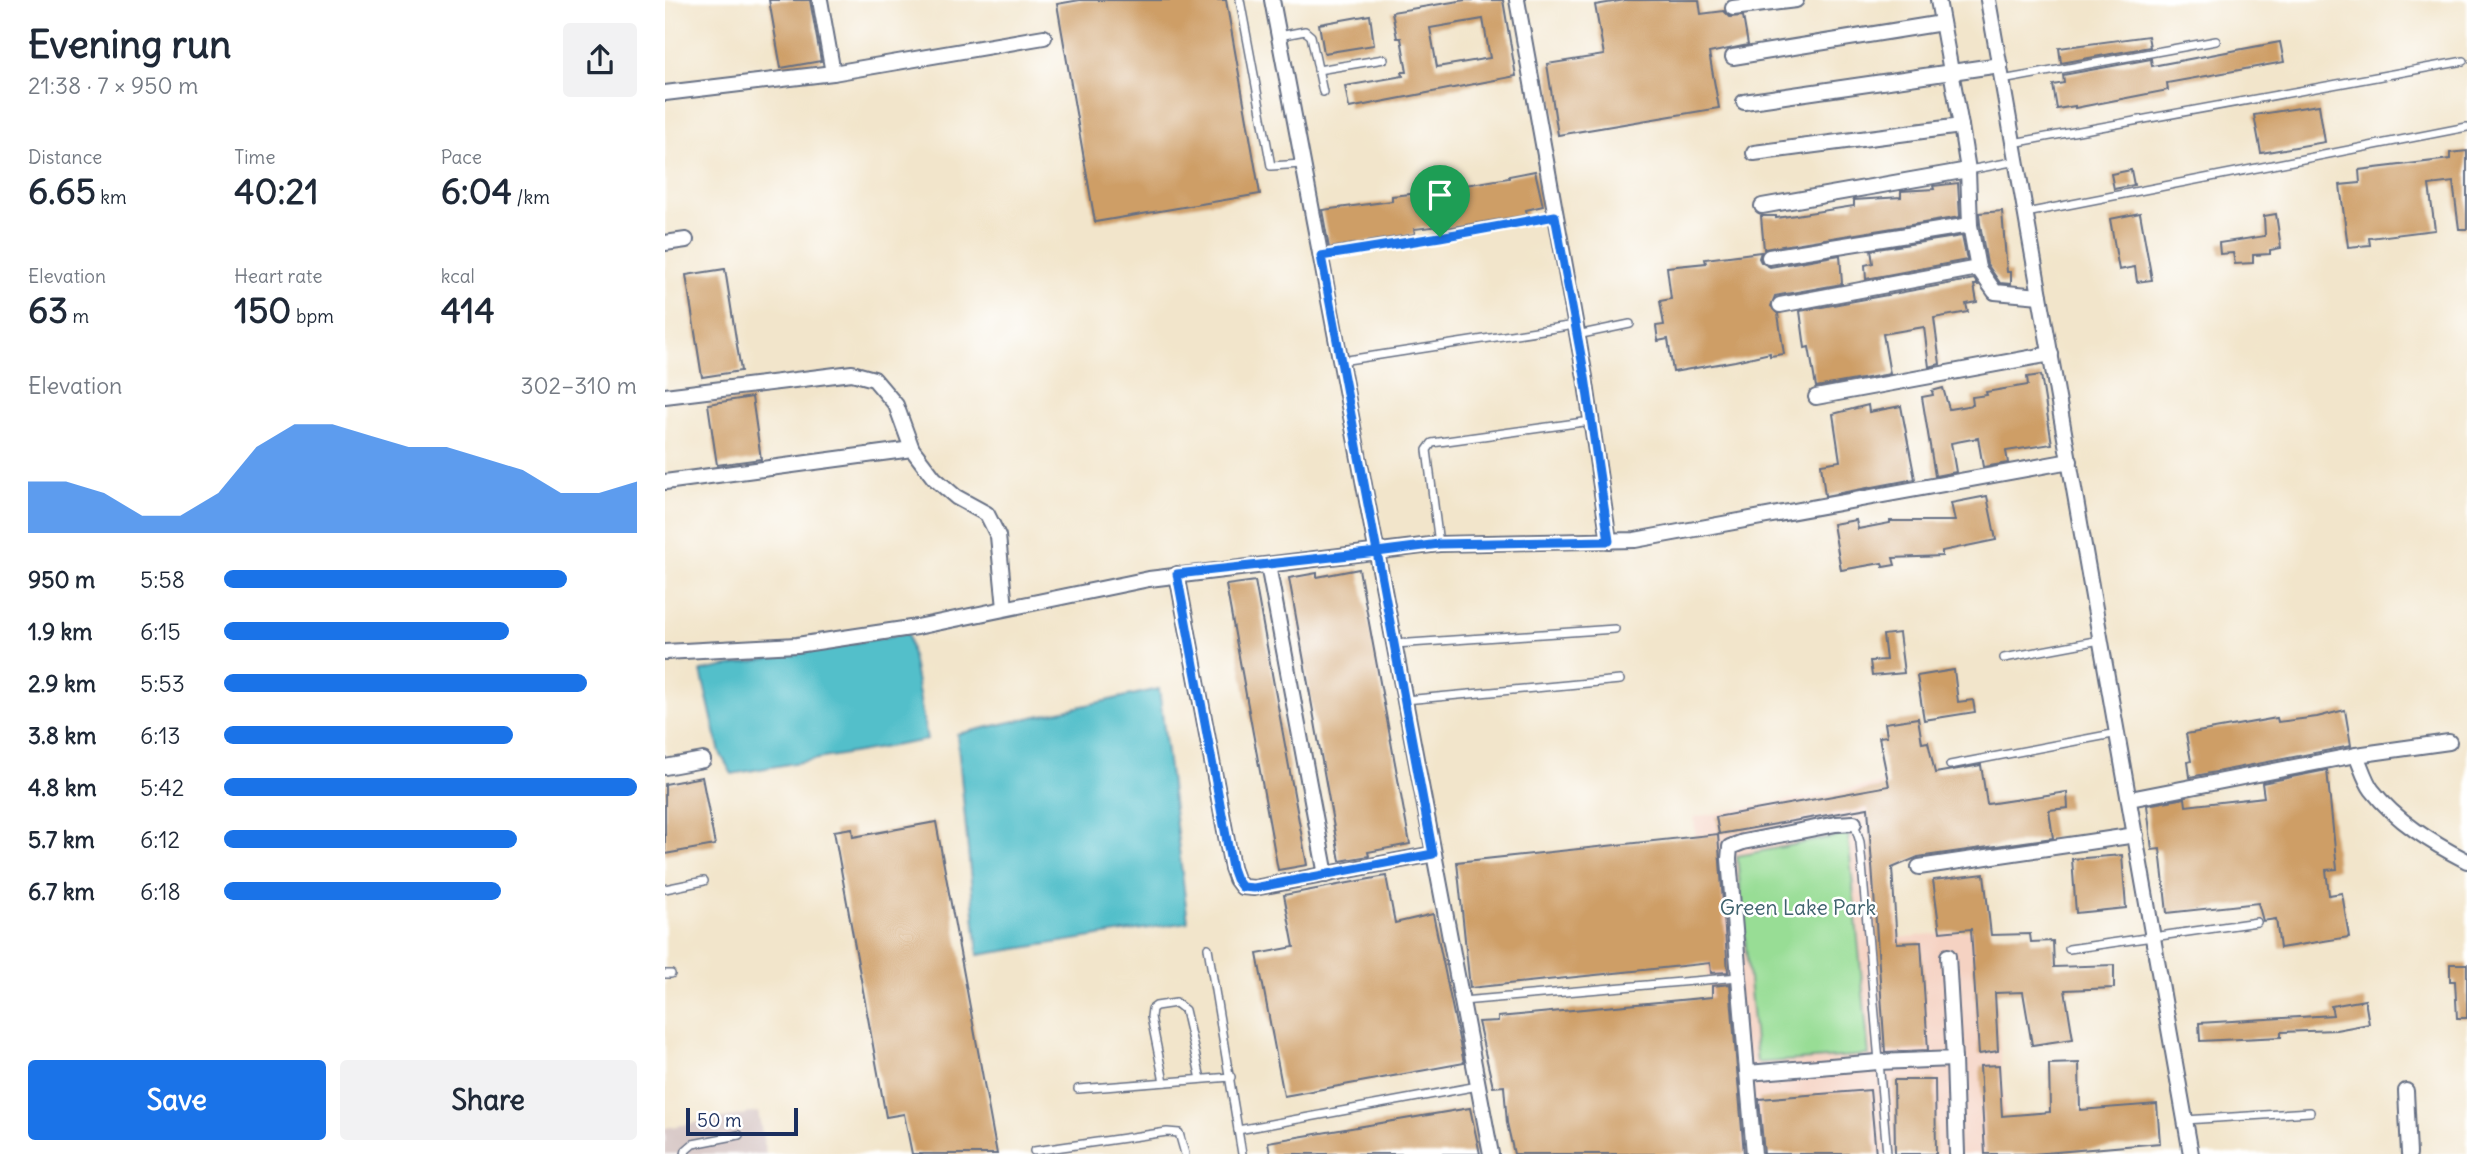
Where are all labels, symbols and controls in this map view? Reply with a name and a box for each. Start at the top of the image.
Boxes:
text: Evening run [28,21,231,68]
button: share [563,23,637,97]
text: 21:38 · 7 × 950 m [28,71,198,100]
text: Distance [28,145,102,169]
text: Time [234,145,275,169]
text: Pace [441,145,482,169]
pin [1410,165,1470,237]
text: 6.65 [28,169,96,213]
text: 40:21 [234,169,319,213]
text: 6:04 [441,169,512,213]
icon: arrive [1421,176,1459,214]
text: km [96,185,127,209]
text: /km [512,185,550,209]
text: Elevation [28,264,106,288]
text: Heart rate [234,264,322,288]
text: kcal [441,264,475,288]
text: 63 [28,288,68,332]
text: 150 [234,288,291,332]
text: 414 [441,288,495,332]
text: m [68,304,89,328]
text: bpm [291,304,334,328]
text: Elevation [28,371,122,400]
text: 302–310 m [520,371,637,400]
text: 950 m [28,565,95,594]
text: 5:58 [140,565,185,594]
text: 1.9 km [28,617,93,646]
text: 6:15 [140,617,181,646]
text: 2.9 km [28,669,96,698]
text: 5:53 [140,669,185,698]
text: 3.8 km [28,721,96,750]
text: 6:13 [140,721,181,750]
text: 4.8 km [28,773,97,802]
text: 5:42 [140,773,184,802]
text: 5.7 km [28,825,95,854]
text: 6:12 [140,825,180,854]
text: 6.7 km [28,877,95,906]
text: 6:18 [140,877,181,906]
park label: Green Lake Park [1720,894,1876,921]
button: Save [28,1060,326,1140]
button: Share [340,1060,637,1140]
scale bar [686,1105,798,1137]
text: 50 m [697,1108,742,1132]

